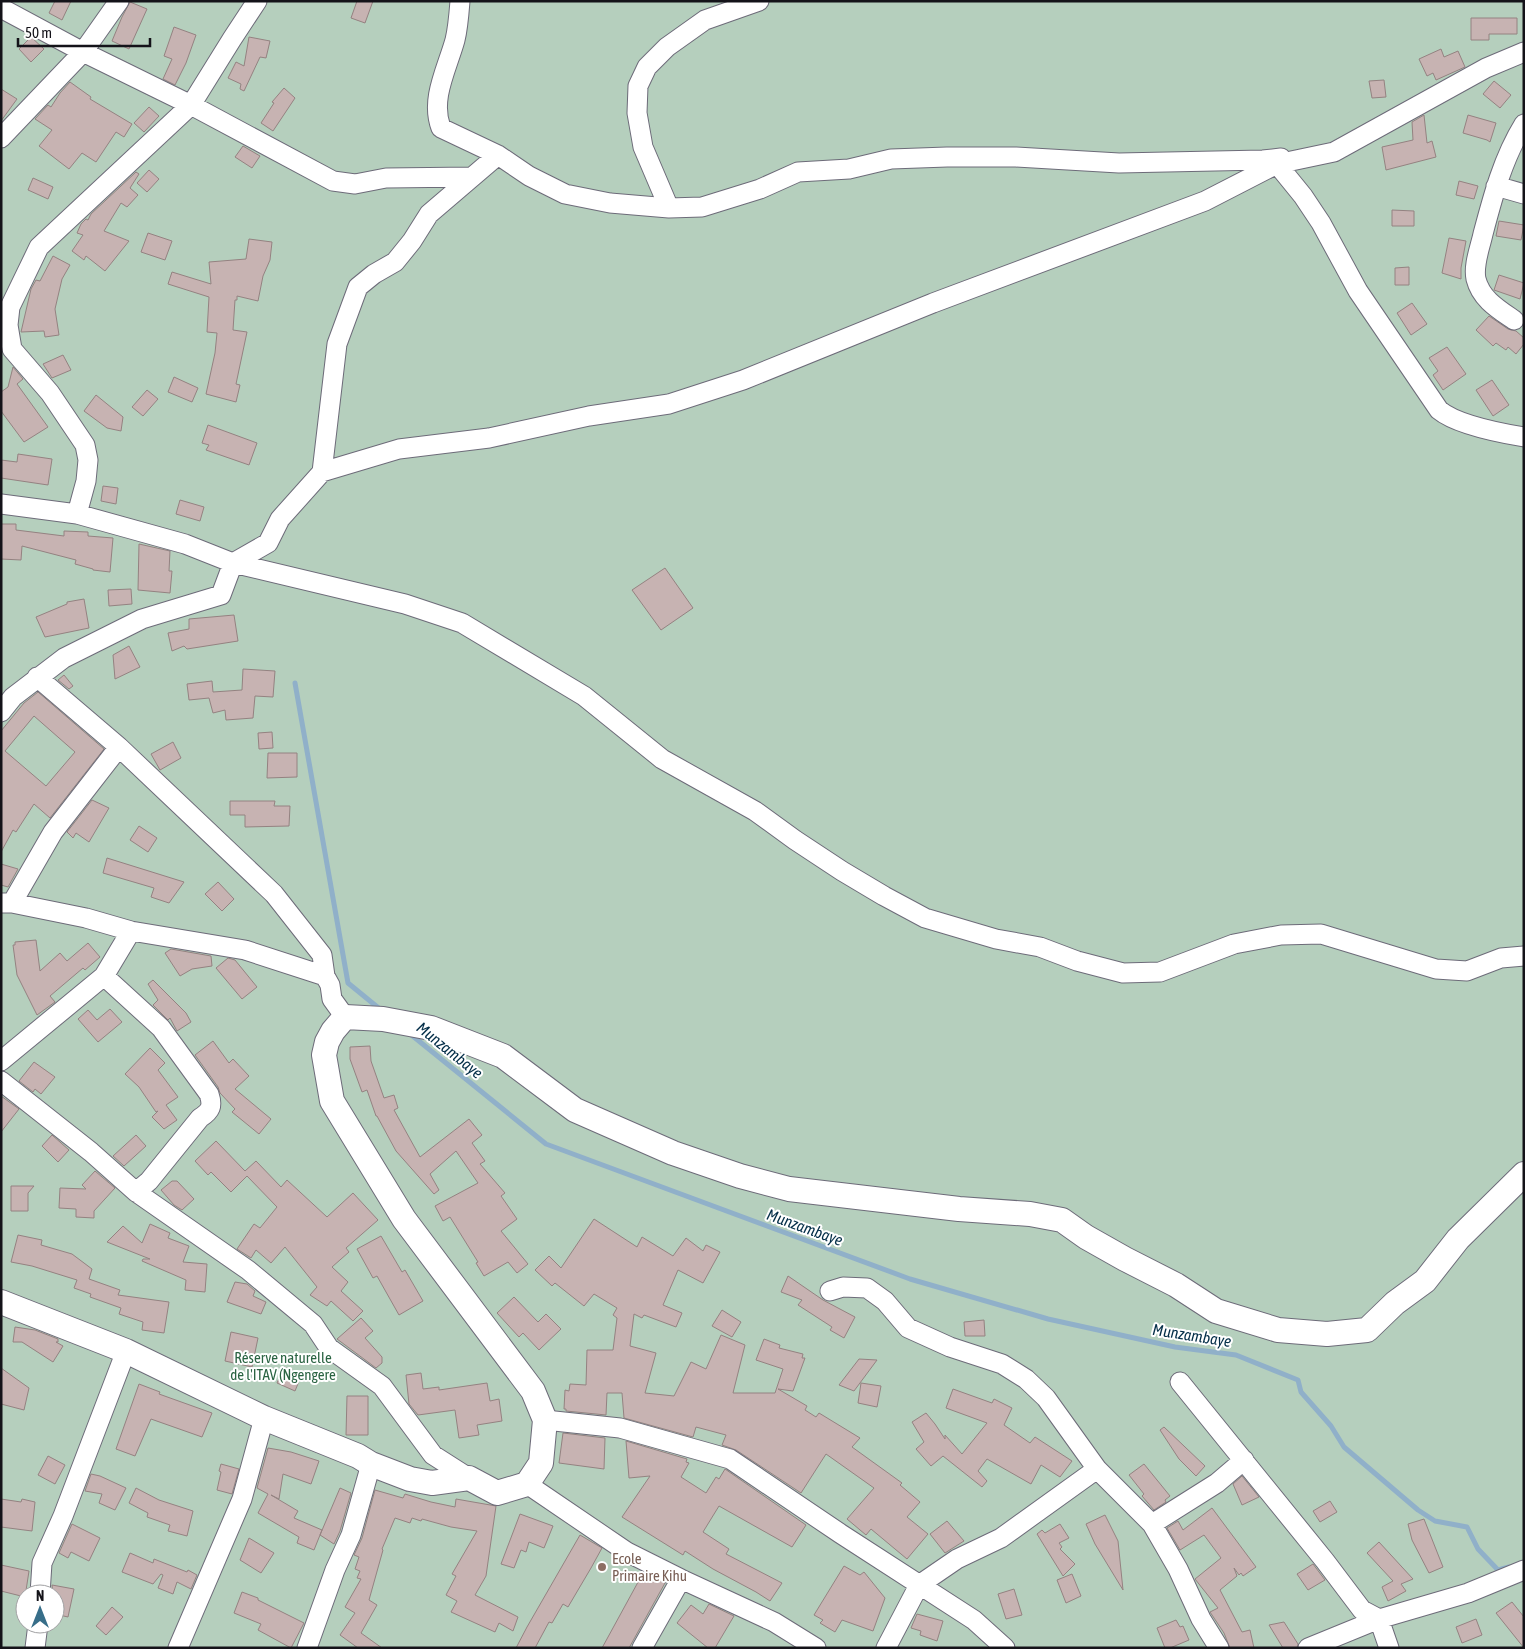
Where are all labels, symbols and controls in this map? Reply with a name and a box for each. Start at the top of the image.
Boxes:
scale bar [18,15,150,47]
text: 50 m [25,24,52,41]
water label: Munzambaye [413,1018,487,1083]
water label: Munzambaye [764,1205,845,1250]
water label: Munzambaye [1151,1320,1233,1351]
park label: Réserve naturelle de l'ITAV (Ngengere [230,1349,336,1383]
place label: Ecole Primaire Kihu [612,1550,687,1584]
marker: Ecole Primaire Kihu [596,1561,608,1573]
north arrow [15,1584,65,1634]
text: N [36,1588,44,1604]

